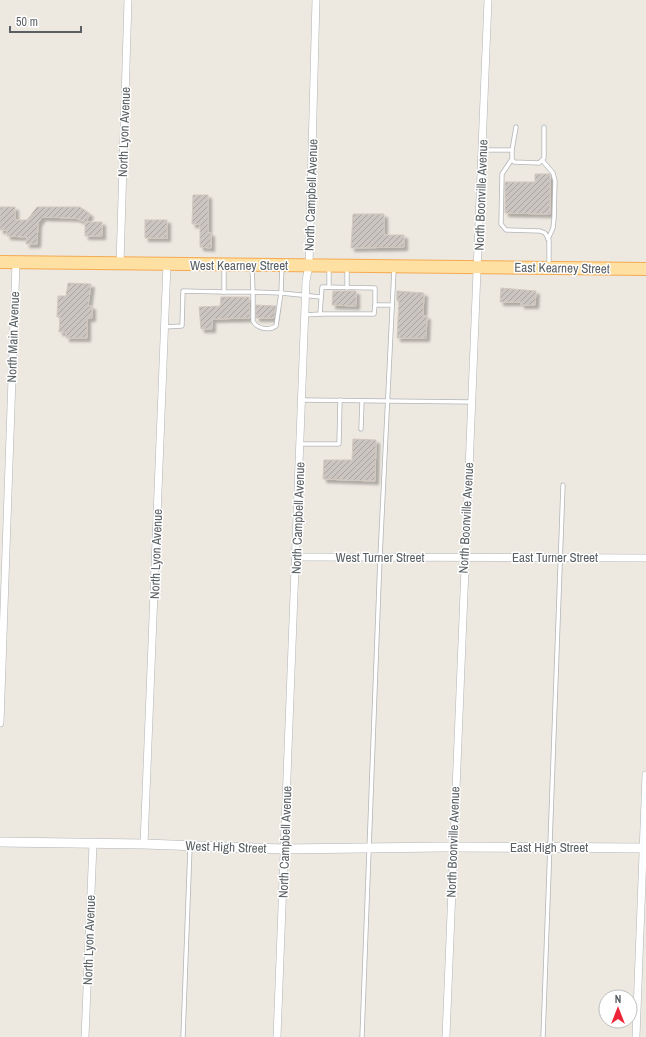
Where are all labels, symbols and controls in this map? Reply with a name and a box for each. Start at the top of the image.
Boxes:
scale bar [10,8,81,34]
text: 50 m [16,14,38,30]
street label: North Lyon Avenue [114,87,134,177]
street label: North Campbell Avenue [301,138,321,251]
street label: North Boonville Avenue [471,139,491,251]
street label: West Kearney Street [190,257,288,274]
street label: East Kearney Street [514,259,610,277]
street label: North Main Avenue [3,291,23,383]
street label: North Campbell Avenue [288,461,308,574]
street label: North Boonville Avenue [455,462,477,574]
street label: North Lyon Avenue [146,509,166,599]
street label: West Turner Street [336,549,424,566]
street label: East Turner Street [512,549,598,566]
street label: North Campbell Avenue [275,785,295,898]
street label: North Boonville Avenue [443,786,463,898]
street label: West High Street [185,837,267,857]
street label: East High Street [510,839,588,856]
street label: North Lyon Avenue [79,895,99,985]
north arrow [598,989,638,1029]
text: N [615,992,621,1006]

